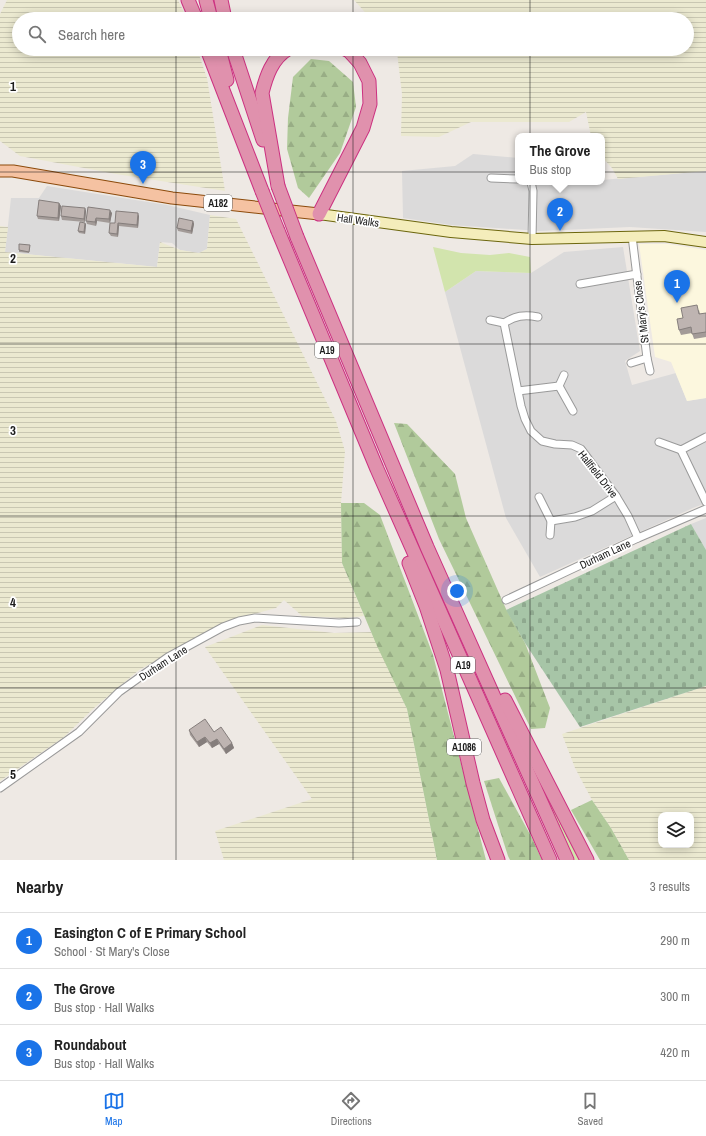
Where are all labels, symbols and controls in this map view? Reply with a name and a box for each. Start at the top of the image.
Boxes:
search box [12,12,694,56]
icon: search [26,23,48,45]
text: Search here [58,24,125,45]
text: 1 [10,78,16,95]
popup [515,133,605,185]
text: The Grove [530,140,590,161]
pin: 3 [130,151,156,184]
text: Bus stop [530,161,571,178]
road number: A182 [204,195,232,211]
pin: 2 [547,198,573,231]
street label: Hall Walks [336,210,380,230]
text: 2 [10,250,16,267]
pin: 1 [664,270,690,303]
street label: St Mary's Close [630,280,652,344]
road number: A19 [315,342,339,358]
text: 3 [10,422,16,439]
street label: Hallfield Drive [575,447,621,501]
street label: Durham Lane [577,536,633,572]
your location [447,581,467,601]
text: 4 [10,594,16,611]
street label: Durham Lane [136,642,190,684]
road number: A19 [451,657,475,673]
road number: A1086 [447,739,481,755]
text: 5 [10,766,16,783]
map controls [658,812,694,848]
button: layers [658,812,694,848]
text: Nearby [16,875,63,898]
text: 3 results [650,878,690,895]
text: Easington C of E Primary School [54,922,246,943]
text: 1 [26,932,32,949]
text: 290 m [660,932,690,949]
text: School · St Mary's Close [54,943,170,960]
text: The Grove [54,978,115,999]
text: 2 [26,988,32,1005]
text: 300 m [660,988,690,1005]
text: Bus stop · Hall Walks [54,999,154,1016]
text: Roundabout [54,1034,126,1055]
text: 3 [26,1044,32,1061]
text: 420 m [660,1044,690,1061]
text: Bus stop · Hall Walks [54,1055,154,1072]
tab: Map [103,1090,125,1128]
tab: Directions [331,1090,372,1128]
tab: Saved [578,1090,603,1128]

